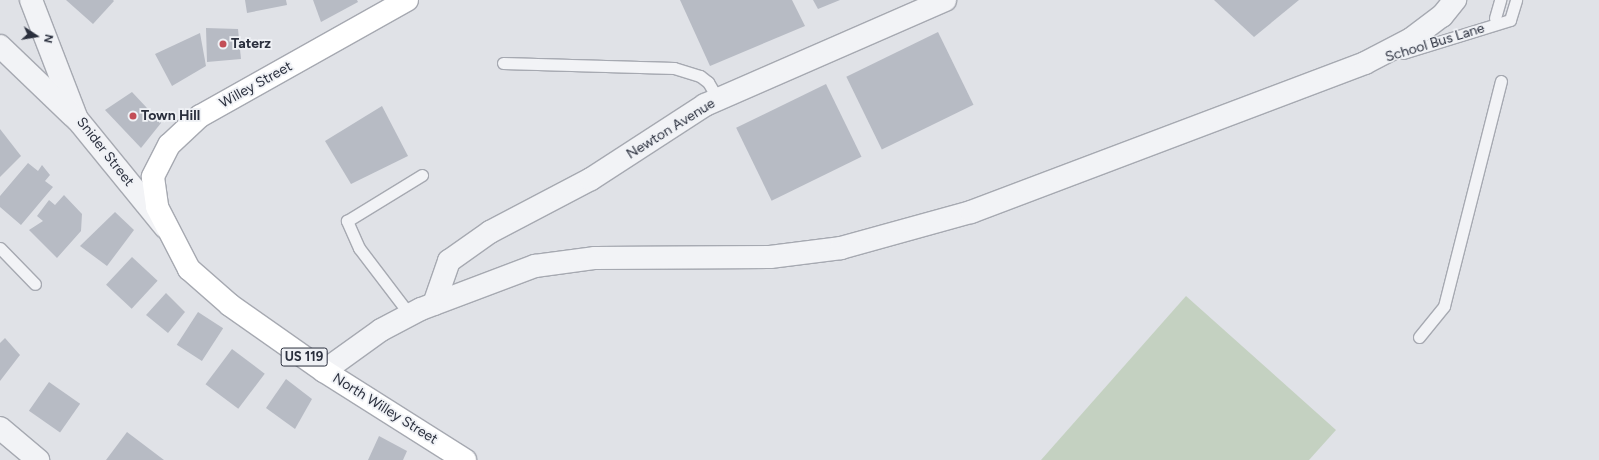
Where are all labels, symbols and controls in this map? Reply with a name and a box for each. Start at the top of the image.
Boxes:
north arrow [16,16,56,56]
street label: School Bus Lane [1383,20,1487,66]
text: N [41,33,55,44]
place label: Taterz [231,36,271,52]
marker: Taterz [218,39,228,49]
street label: Willey Street [217,58,295,112]
street label: Newton Avenue [624,95,718,163]
place label: Town Hill [141,108,200,124]
marker: Town Hill [128,111,138,121]
street label: Snider Street [73,114,137,190]
road number: US 119 [280,346,328,368]
street label: North Willey Street [329,370,441,448]

